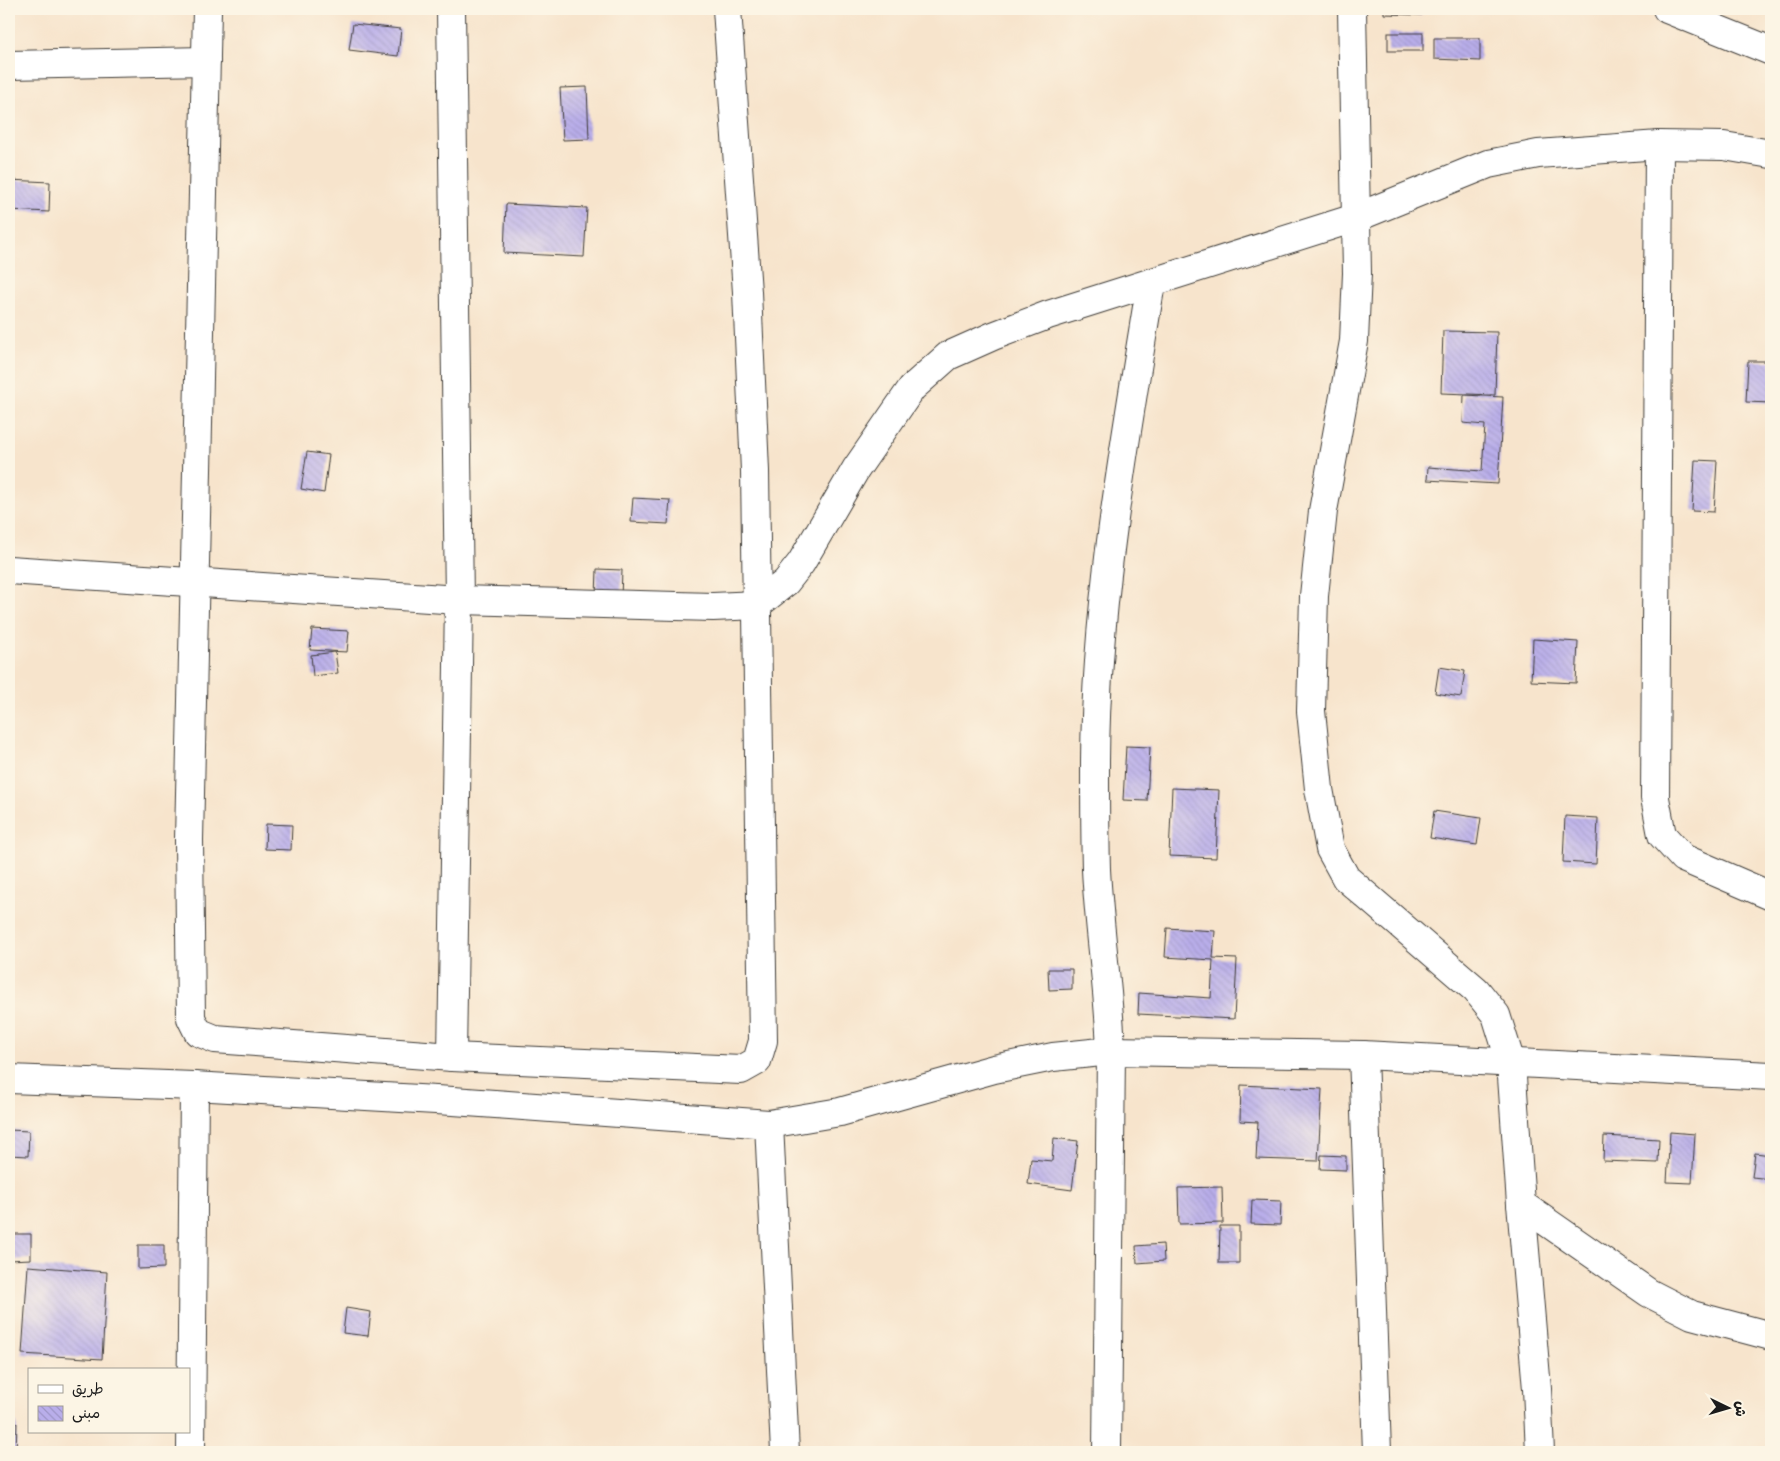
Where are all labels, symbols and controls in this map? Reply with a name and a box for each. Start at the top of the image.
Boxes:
legend [28,1368,190,1434]
text: طريق [72,1376,104,1402]
north arrow [1702,1384,1752,1434]
text: مبنى [72,1400,100,1426]
text: ش [1727,1400,1754,1418]

